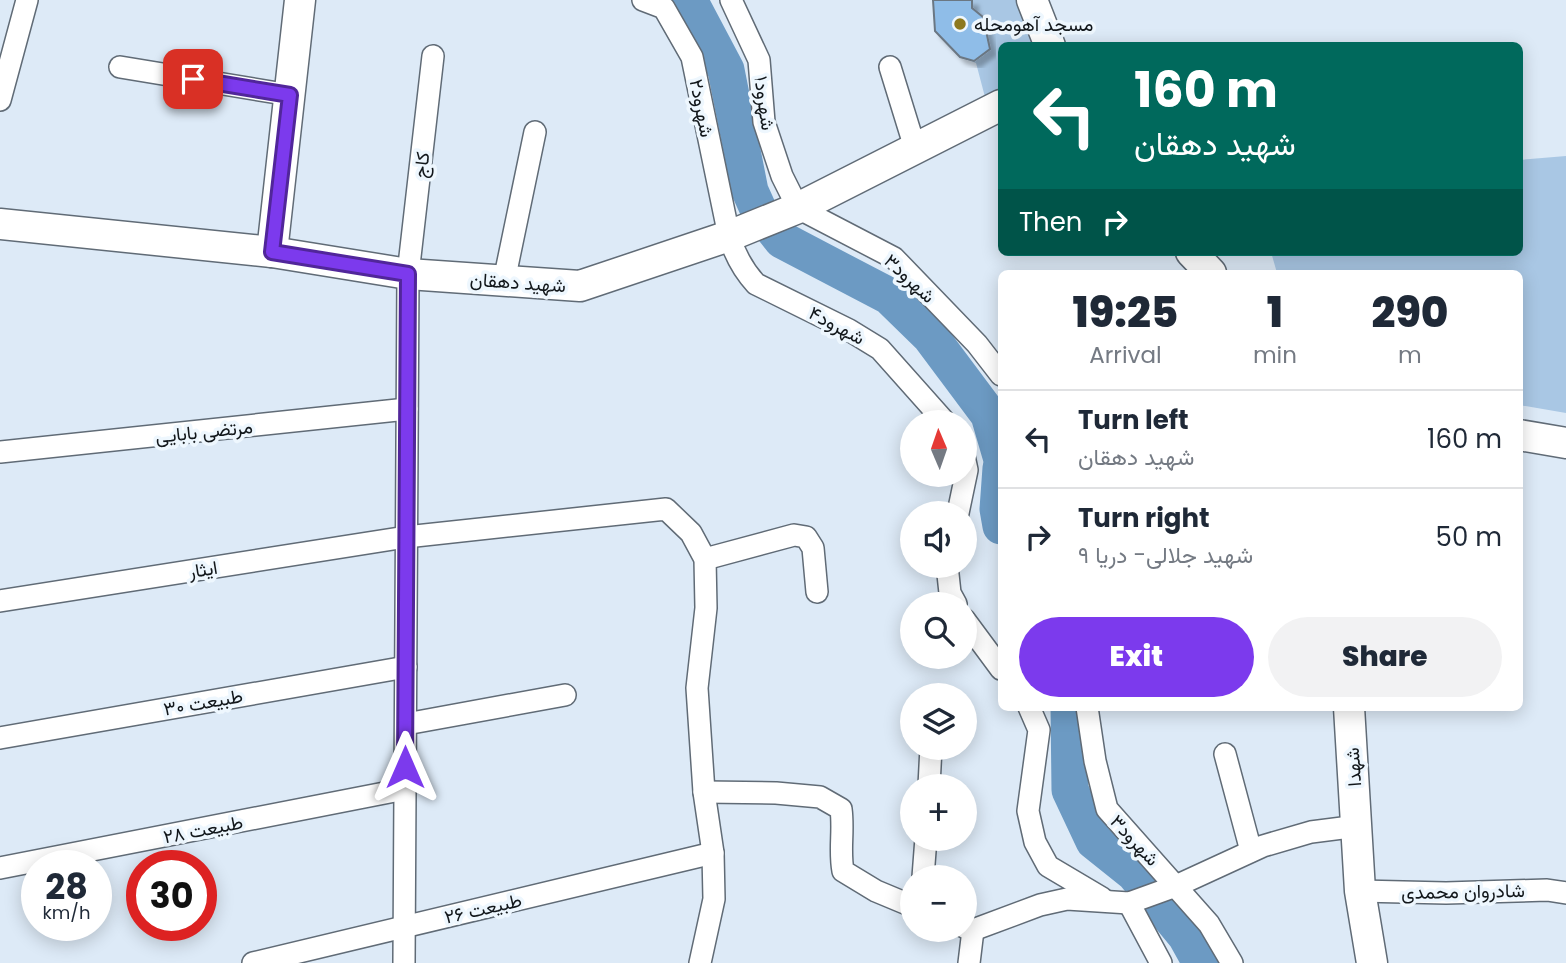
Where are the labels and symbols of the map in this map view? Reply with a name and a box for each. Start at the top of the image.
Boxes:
place label: مسجد آهومحله [974,11,1093,38]
marker: مسجد آهومحله [952,16,968,32]
pin [163,49,223,109]
street label: شهرود۱ [747,74,782,132]
street label: شهرود۲ [683,77,720,140]
street label: کاج [407,150,436,180]
street label: شهرود۳ [878,247,941,309]
street label: شهید دهقان [469,266,567,299]
street label: شهرود۴ [804,299,870,351]
north arrow [900,410,976,486]
street label: مرتضی بابایی [154,413,254,450]
street label: ایثار [186,554,220,585]
street label: طبیعت ۳۰ [161,682,245,723]
position arrow [368,730,442,804]
street label: شهدا [1339,747,1368,787]
street label: طبیعت ۲۸ [161,809,245,850]
street label: شهرود۳ [1104,809,1166,872]
speed limit sign: 30 [126,850,217,941]
street label: شادروان محمدی [1401,877,1525,906]
street label: طبیعت ۲۶ [442,886,524,930]

